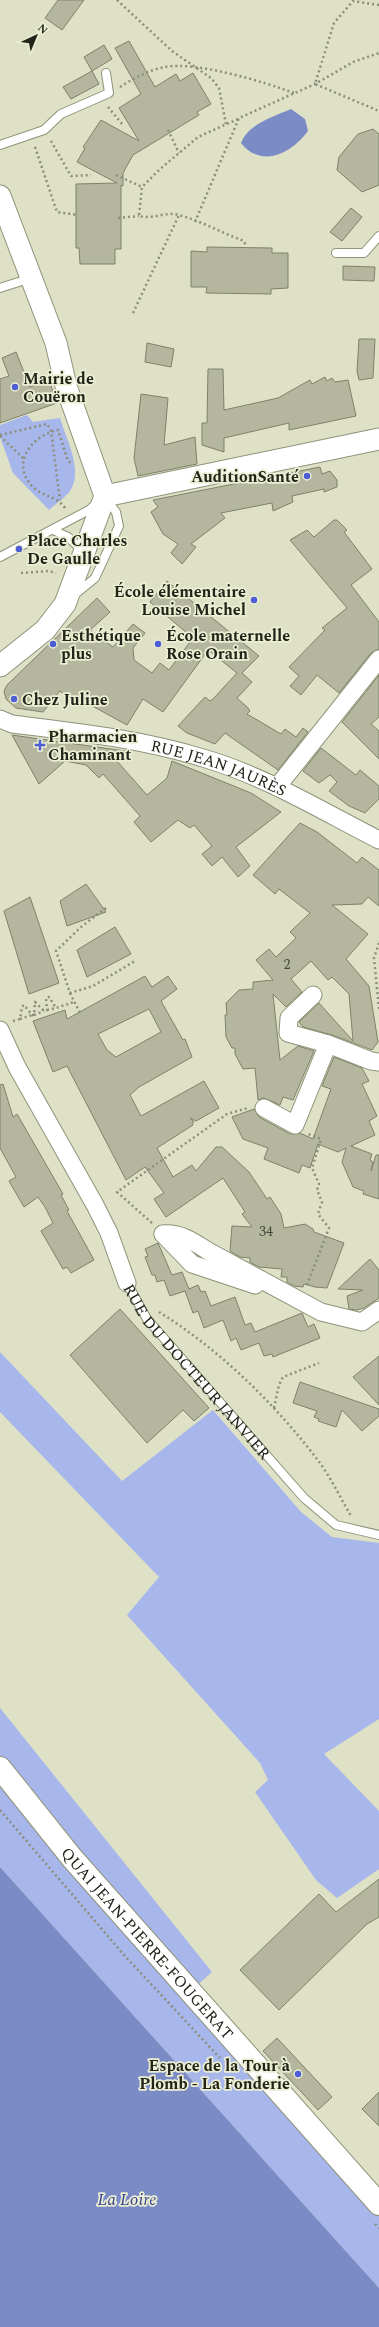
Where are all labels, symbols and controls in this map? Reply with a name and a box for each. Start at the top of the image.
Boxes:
north arrow [16,16,56,56]
text: N [33,20,52,38]
place label: Mairie de Couëron [23,367,94,409]
marker: Mairie de Couëron [10,382,20,392]
place label: AuditionSanté [191,465,299,489]
marker: AuditionSanté [302,471,312,481]
place label: Place Charles De Gaulle [27,529,127,571]
marker: Place Charles De Gaulle [14,544,24,554]
place label: École élémentaire Louise Michel [114,580,246,622]
marker: École élémentaire Louise Michel [249,595,259,605]
place label: Esthétique plus [61,624,141,666]
place label: École maternelle Rose Orain [166,624,290,666]
marker: Esthétique plus [48,639,58,649]
marker: École maternelle Rose Orain [153,639,163,649]
place label: Chez Juline [22,688,108,712]
marker: Chez Juline [9,694,19,704]
place label: Pharmacien Chaminant [48,725,137,767]
street label: RUE JEAN JAURÈS [148,734,290,803]
marker: Pharmacien Chaminant [35,740,45,750]
house number: 2 [284,954,291,975]
house number: 34 [259,1221,273,1242]
street label: RUE DU DOCTEUR JANVIER [117,1279,276,1465]
street label: QUAI JEAN-PIERRE-FOUGERAT [55,1842,239,2045]
place label: Espace de la Tour à Plomb - La Fonderie [139,2054,291,2096]
marker: Espace de la Tour à Plomb - La Fonderie [293,2069,303,2079]
water label: La Loire [98,2187,156,2213]

